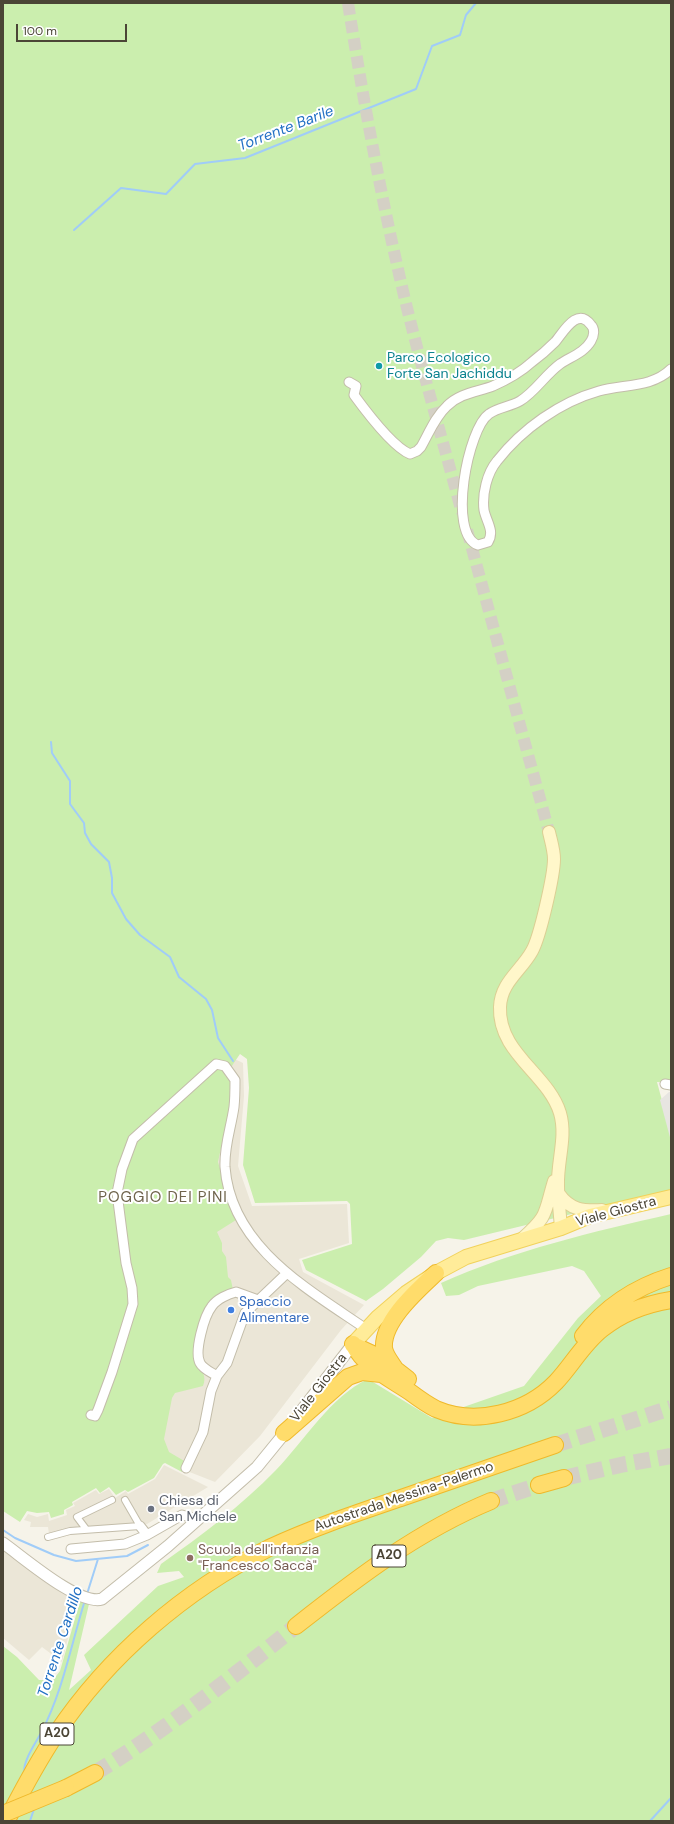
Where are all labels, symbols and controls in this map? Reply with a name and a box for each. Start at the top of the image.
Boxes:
scale bar [18,16,129,42]
text: 100 m [23,23,57,39]
water label: Torrente Barile [236,102,336,156]
place label: Parco Ecologico Forte San Jachiddu [387,350,512,382]
marker: Parco Ecologico Forte San Jachiddu [374,361,384,371]
district label: POGGIO DEI PINI [98,1189,228,1207]
street label: Viale Giostra [574,1193,658,1231]
place label: Spaccio Alimentare [239,1294,309,1326]
marker: Spaccio Alimentare [226,1305,236,1315]
street label: Viale Giostra [287,1350,351,1426]
street label: Autostrada Messina-Palermo [312,1458,496,1536]
place label: Chiesa di San Michele [159,1493,237,1526]
marker: Chiesa di San Michele [146,1504,156,1514]
place label: Scuola dell'infanzia "Francesco Saccà" [198,1542,319,1574]
road number: A20 [372,1545,406,1567]
marker: Scuola dell'infanzia "Francesco Saccà" [185,1553,195,1563]
water label: Torrente Cardillo [35,1584,87,1700]
road number: A20 [40,1723,74,1745]

